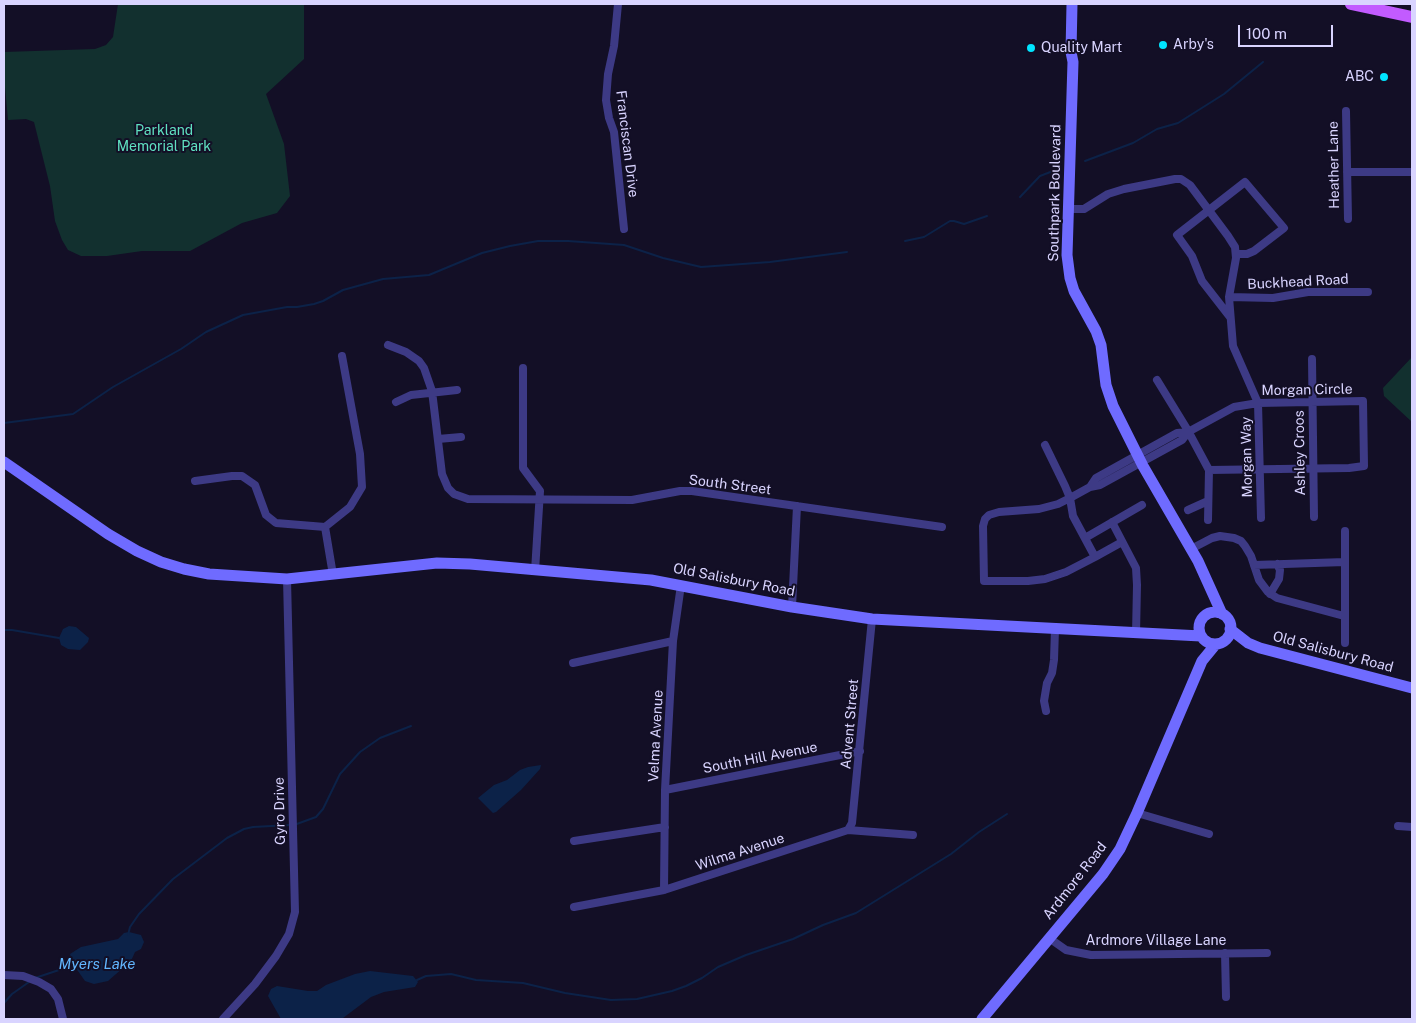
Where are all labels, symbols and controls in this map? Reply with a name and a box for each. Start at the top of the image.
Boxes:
scale bar [1241,15,1336,47]
text: 100 m [1246,25,1287,42]
place label: Arby's [1173,37,1214,53]
marker: Arby's [1157,39,1169,51]
place label: Quality Mart [1041,40,1122,56]
marker: Quality Mart [1025,42,1037,54]
place label: ABC [1345,69,1374,85]
marker: ABC [1378,71,1390,83]
street label: Franciscan Drive [612,90,642,198]
street label: Heather Lane [1325,121,1343,209]
park label: Parkland Memorial Park [117,123,211,156]
street label: Southpark Boulevard [1045,124,1065,262]
street label: Buckhead Road [1247,271,1349,293]
street label: Morgan Circle [1261,381,1353,399]
street label: Ashley Croos [1291,410,1309,496]
street label: Morgan Way [1238,416,1256,498]
street label: South Street [688,472,772,498]
street label: Old Salisbury Road [672,560,796,600]
street label: Old Salisbury Road [1271,628,1395,676]
street label: Advent Street [838,678,862,770]
street label: Velma Avenue [645,690,667,782]
street label: South Hill Avenue [701,739,819,777]
street label: Gyro Drive [271,777,289,845]
street label: Wilma Avenue [693,830,787,874]
street label: Ardmore Road [1040,839,1110,923]
street label: Ardmore Village Lane [1086,933,1226,949]
water label: Myers Lake [58,955,136,973]

